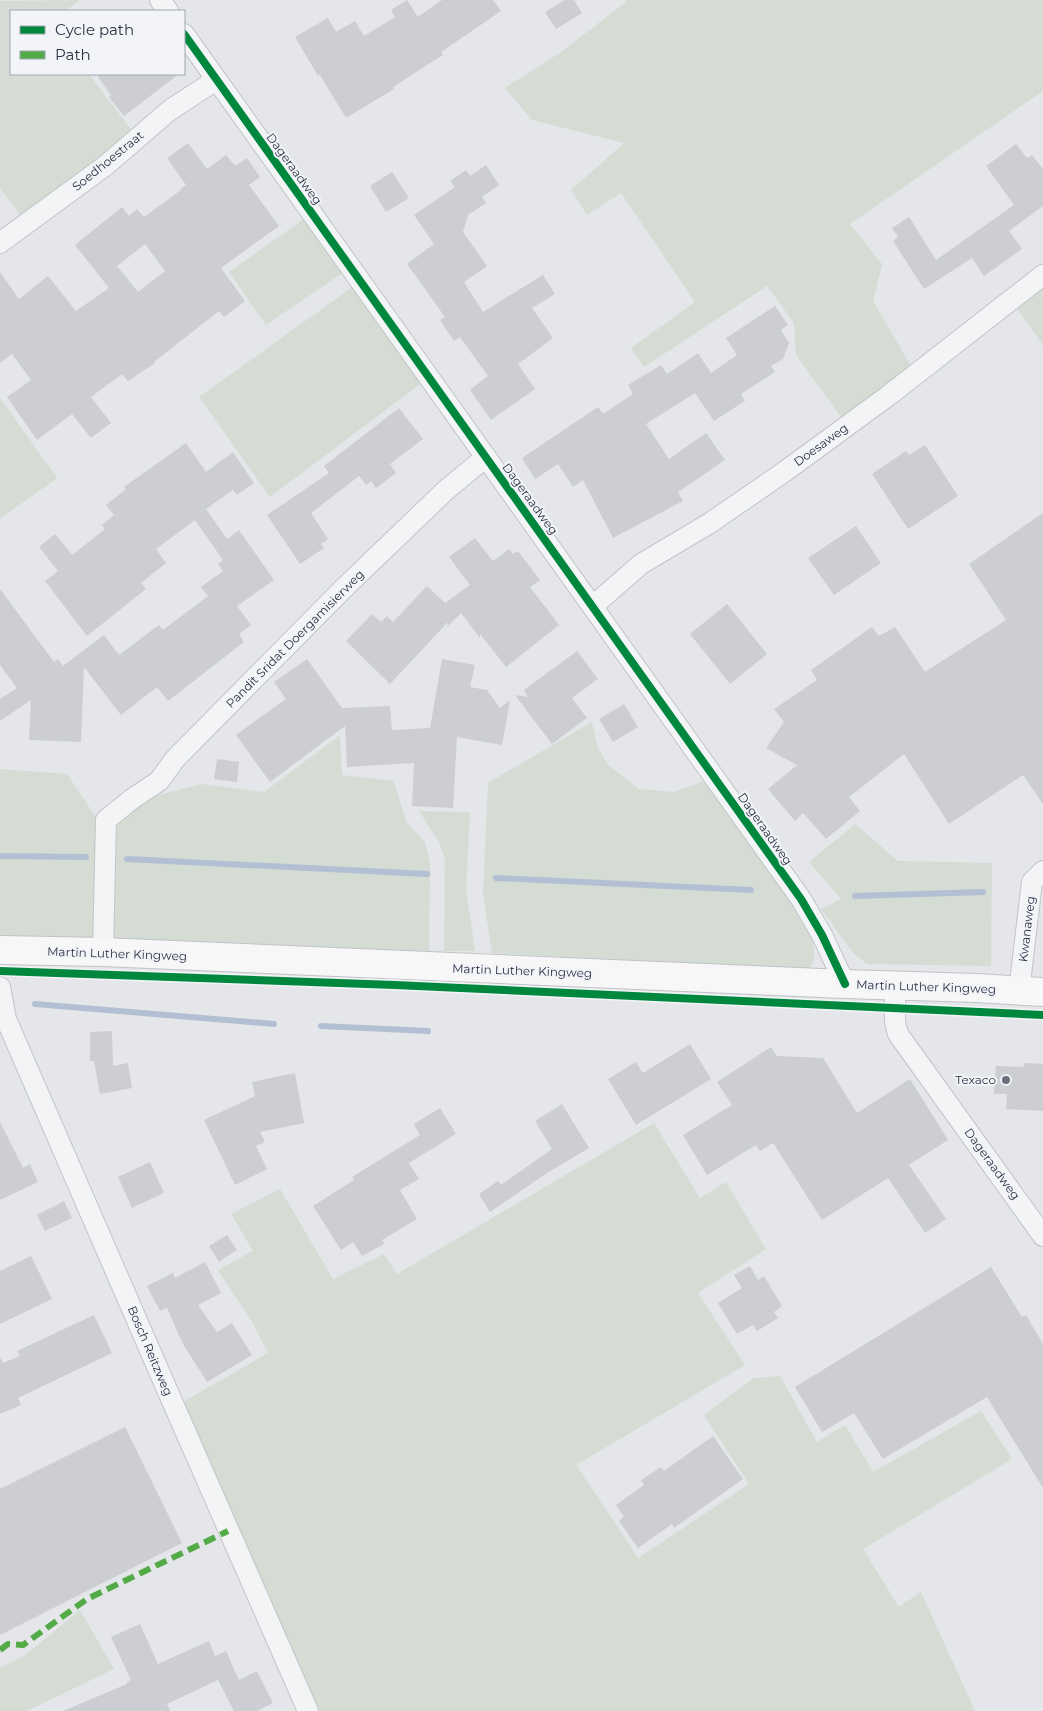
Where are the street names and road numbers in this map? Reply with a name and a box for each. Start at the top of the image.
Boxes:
street label: Soedhoestraat [69,127,146,194]
street label: Dageraadweg [263,130,325,207]
street label: Doesaweg [791,420,851,469]
street label: Dageraadweg [499,460,561,537]
street label: Pandit Sridat Doergamisierweg [222,566,367,711]
street label: Dageraadweg [735,790,796,868]
street label: Kwanaweg [1015,895,1038,963]
street label: Martin Luther Kingweg [47,944,187,963]
street label: Martin Luther Kingweg [452,961,592,980]
street label: Martin Luther Kingweg [856,977,996,996]
street label: Dageraadweg [961,1125,1023,1202]
street label: Bosch Reitzweg [125,1304,176,1398]

